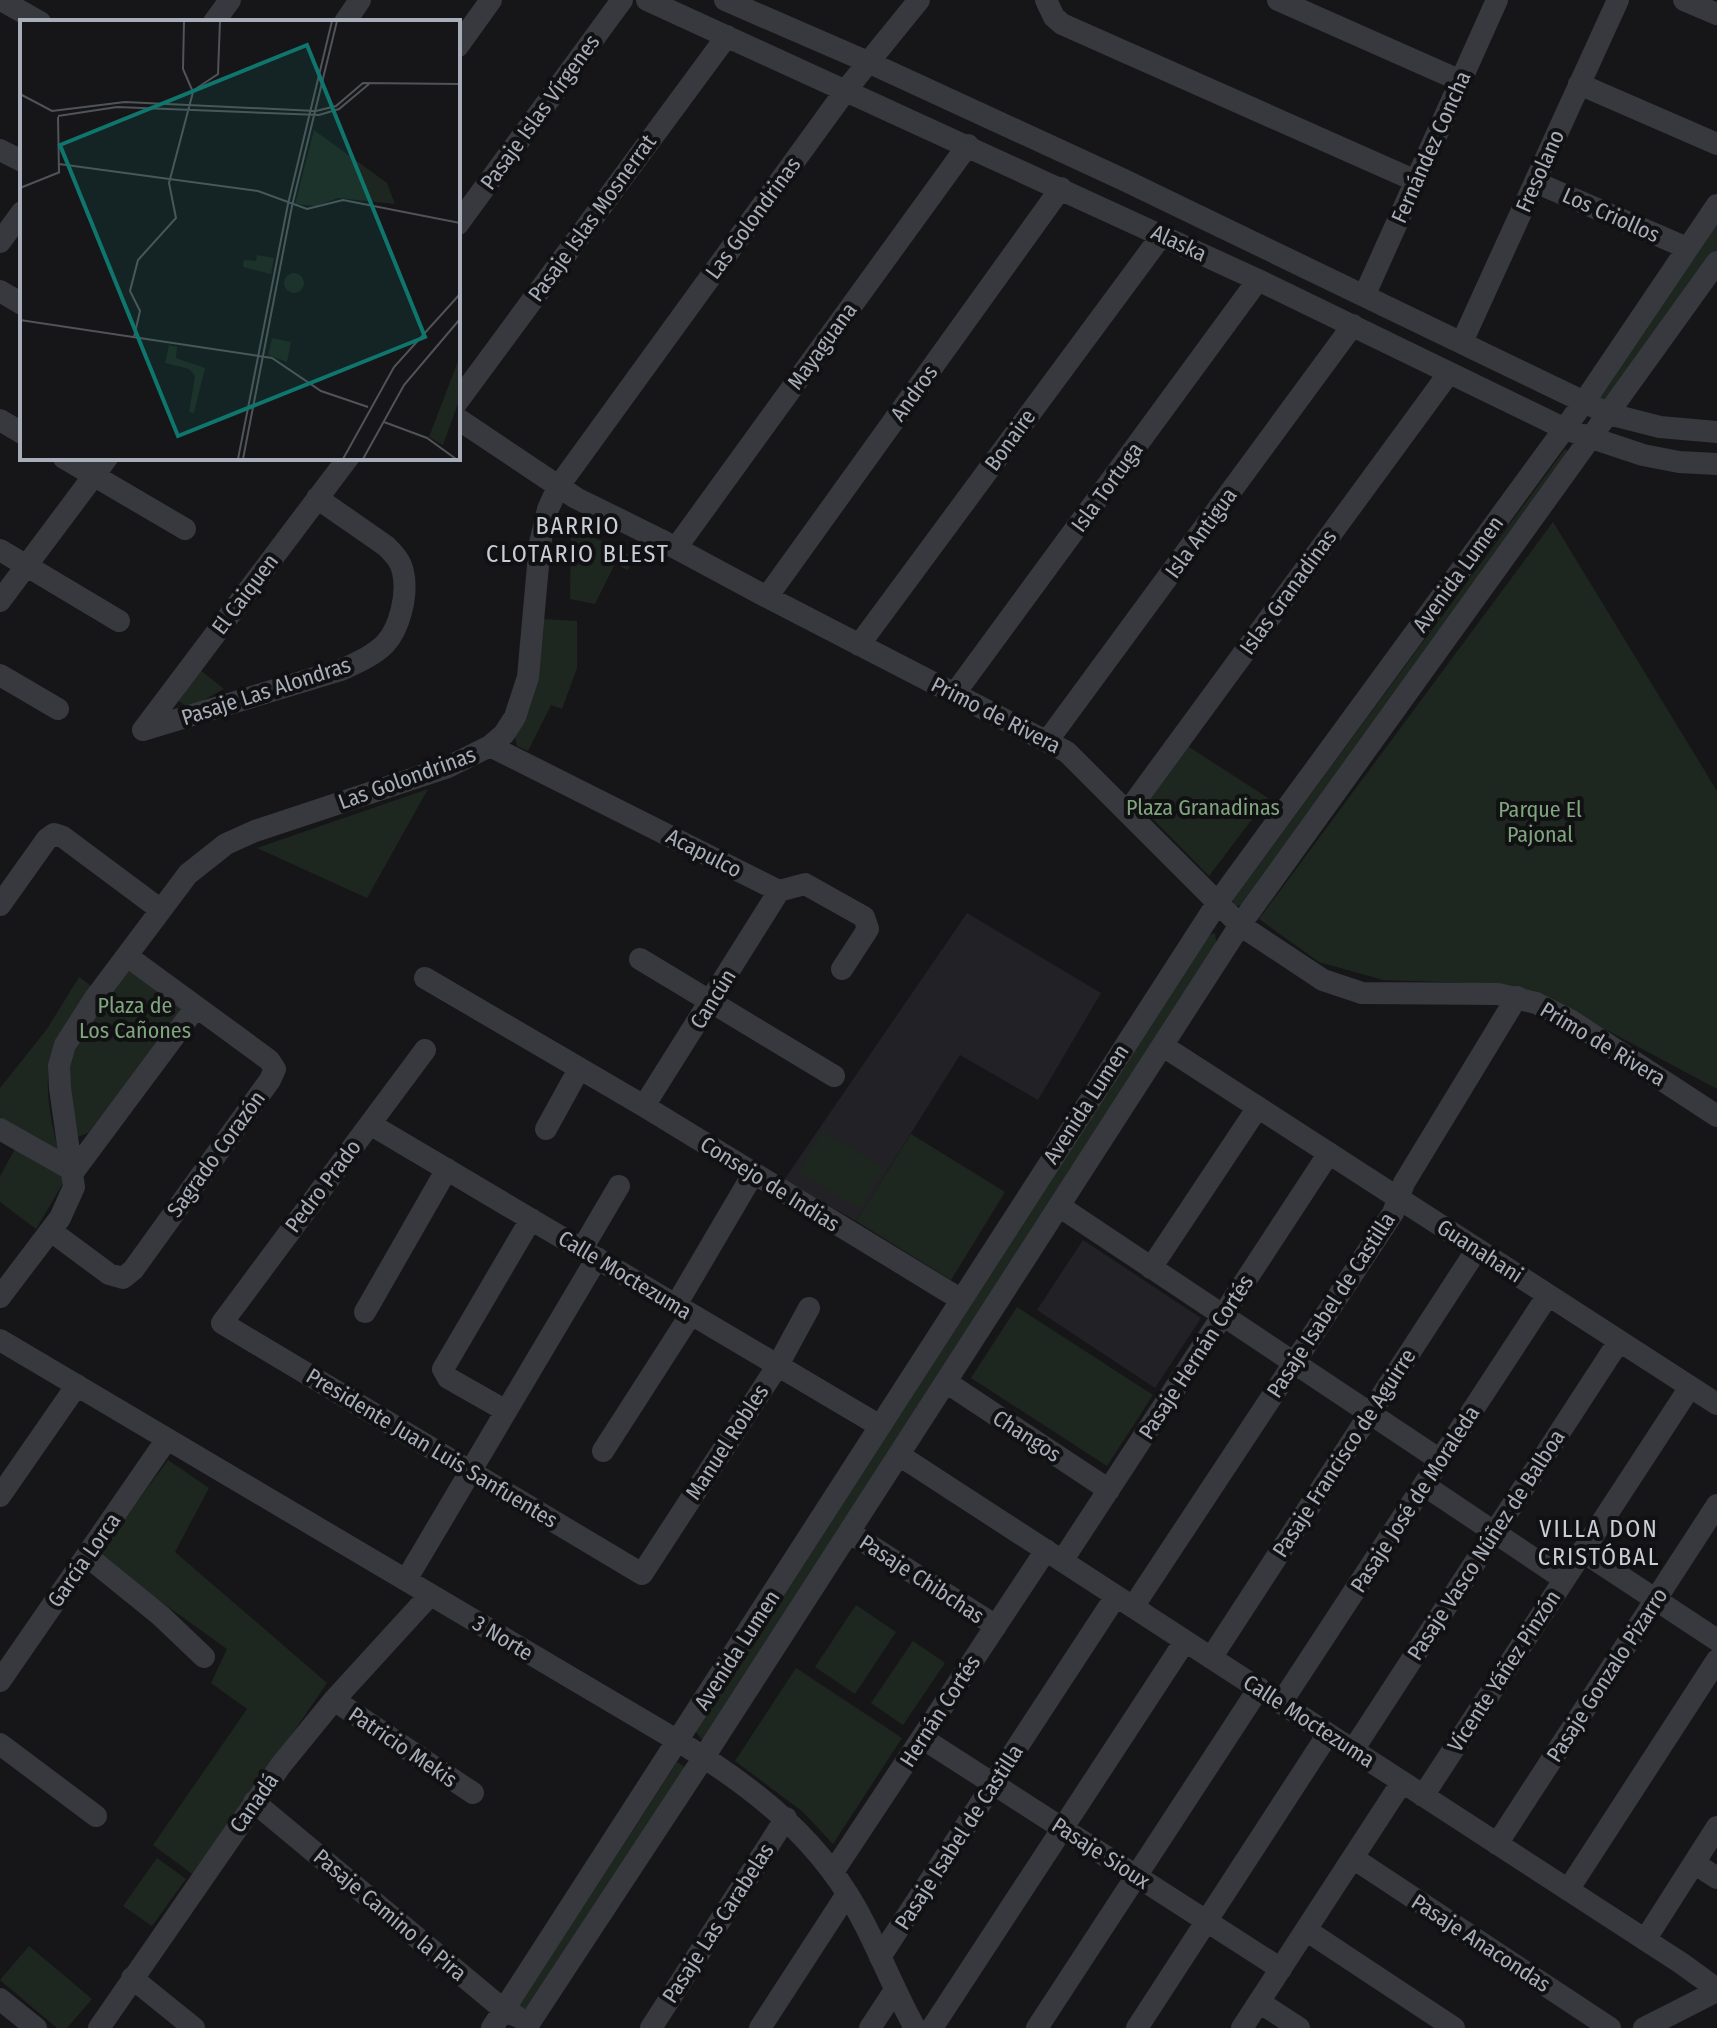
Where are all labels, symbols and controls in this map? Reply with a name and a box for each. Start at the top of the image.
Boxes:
inset map [20,20,460,460]
street label: Pasaje Islas Vírgenes [475,29,605,195]
street label: Fernández Concha [1385,67,1477,227]
street label: Fresolano [1510,126,1570,216]
street label: Pasaje Islas Mosnerrat [522,128,662,307]
street label: Las Golondrinas [700,152,806,284]
street label: Los Criollos [1558,182,1664,248]
street label: Alaska [1147,219,1211,267]
street label: Mayaguana [781,297,863,395]
street label: Andros [885,360,943,426]
street label: Bonaire [979,404,1041,476]
street label: Isla Tortuga [1065,437,1149,537]
street label: Isla Antigua [1159,483,1243,583]
street label: Avenida Lumen [1407,511,1509,637]
district label: BARRIO CLOTARIO BLEST [486,512,670,568]
street label: Islas Granadinas [1234,524,1342,660]
street label: El Caiquen [206,548,284,640]
street label: Pasaje Las Alondras [178,651,354,731]
street label: Primo de Rivera [927,671,1065,759]
street label: Las Golondrinas [335,741,479,815]
park label: Plaza Granadinas [1126,794,1280,821]
park label: Parque El Pajonal [1498,796,1582,848]
street label: Acapulco [662,823,746,883]
street label: Cancún [684,964,742,1034]
park label: Plaza de Los Cañones [79,992,191,1044]
street label: Primo de Rivera [1535,996,1671,1092]
street label: Avenida Lumen [1037,1039,1135,1169]
street label: Sagrado Corazón [161,1085,271,1223]
street label: Consejo de Indias [695,1130,845,1238]
street label: Pedro Prado [279,1134,367,1238]
street label: Pasaje Isabel de Castilla [1261,1207,1401,1403]
street label: Guanahani [1432,1213,1528,1289]
street label: Calle Moctezuma [553,1225,697,1325]
street label: Pasaje Hernán Cortés [1133,1270,1259,1444]
street label: Pasaje Francisco de Aguirre [1267,1344,1421,1562]
street label: Presidente Juan Luis Sanfuentes [301,1362,563,1534]
street label: Manuel Robles [680,1379,774,1505]
street label: Pasaje José de Moraleda [1345,1401,1485,1597]
street label: Changos [988,1404,1066,1468]
street label: Pasaje Vasco Núñez de Balboa [1401,1425,1571,1665]
street label: García Lorca [42,1508,126,1612]
district label: VILLA DON CRISTÓBAL [1538,1515,1660,1571]
street label: Pasaje Chibchas [855,1529,989,1629]
street label: Pasaje Gonzalo Pizarro [1541,1583,1673,1767]
street label: Avenida Lumen [688,1585,786,1715]
street label: Vicente Yáñez Pinzón [1442,1585,1566,1757]
street label: 3 Norte [468,1610,538,1666]
street label: Hernán Cortés [894,1650,986,1772]
street label: Calle Moctezuma [1238,1669,1380,1773]
street label: Patricio Mekis [344,1701,462,1793]
street label: Pasaje Isabel de Castilla [889,1739,1029,1935]
street label: Canadá [224,1768,284,1838]
street label: Pasaje Sioux [1047,1811,1155,1895]
street label: Pasaje Las Carabelas [656,1838,780,2008]
street label: Pasaje Camino la Pira [308,1843,472,1987]
street label: Pasaje Anacondas [1406,1888,1556,1998]

